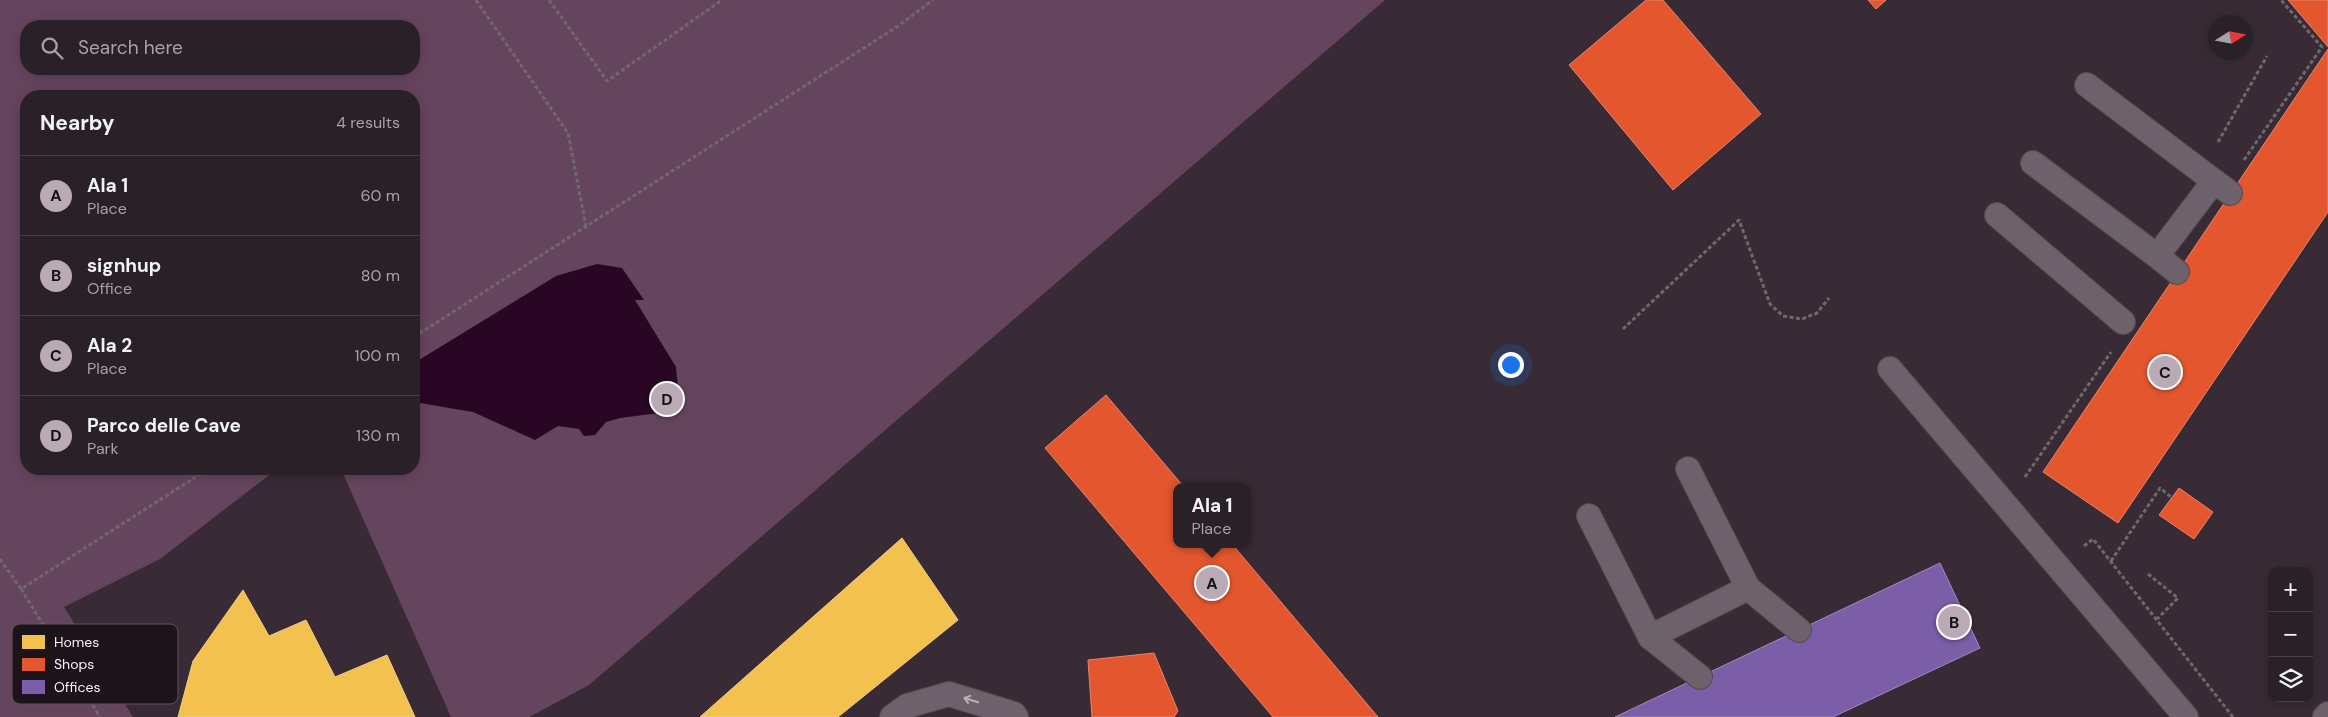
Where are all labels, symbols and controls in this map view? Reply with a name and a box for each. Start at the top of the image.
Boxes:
north arrow [2208,15,2253,60]
search box [20,20,420,75]
icon: search [38,34,66,62]
text: Search here [78,35,183,60]
text: Nearby [40,109,114,137]
text: 4 results [336,112,400,133]
text: Ala 1 [87,173,128,198]
text: A [50,185,62,206]
text: 60 m [360,185,400,206]
text: Place [87,198,127,219]
text: signhup [87,253,161,278]
text: B [51,265,61,286]
text: 80 m [361,265,400,286]
text: Office [87,278,132,299]
text: Ala 2 [87,333,132,358]
text: C [50,345,62,366]
text: 100 m [355,345,400,366]
your location [1498,352,1524,378]
pin: C [2149,353,2181,391]
text: Place [87,358,127,379]
pin: D [651,380,683,418]
text: Parco delle Cave [87,413,241,438]
text: D [50,425,62,446]
text: 130 m [356,425,400,446]
text: Park [87,438,119,459]
popup [1173,483,1251,548]
text: Ala 1 [1191,493,1233,518]
text: Place [1191,518,1231,539]
pin: A [1196,564,1228,602]
map controls [2268,567,2313,702]
button: + [2268,567,2313,612]
pin: B [1938,603,1970,641]
button: − [2268,612,2313,657]
legend [12,624,178,704]
text: Homes [54,633,99,651]
text: Shops [54,655,94,673]
button: layers [2268,657,2313,702]
text: Offices [54,678,100,696]
one-way arrow [963,695,979,705]

